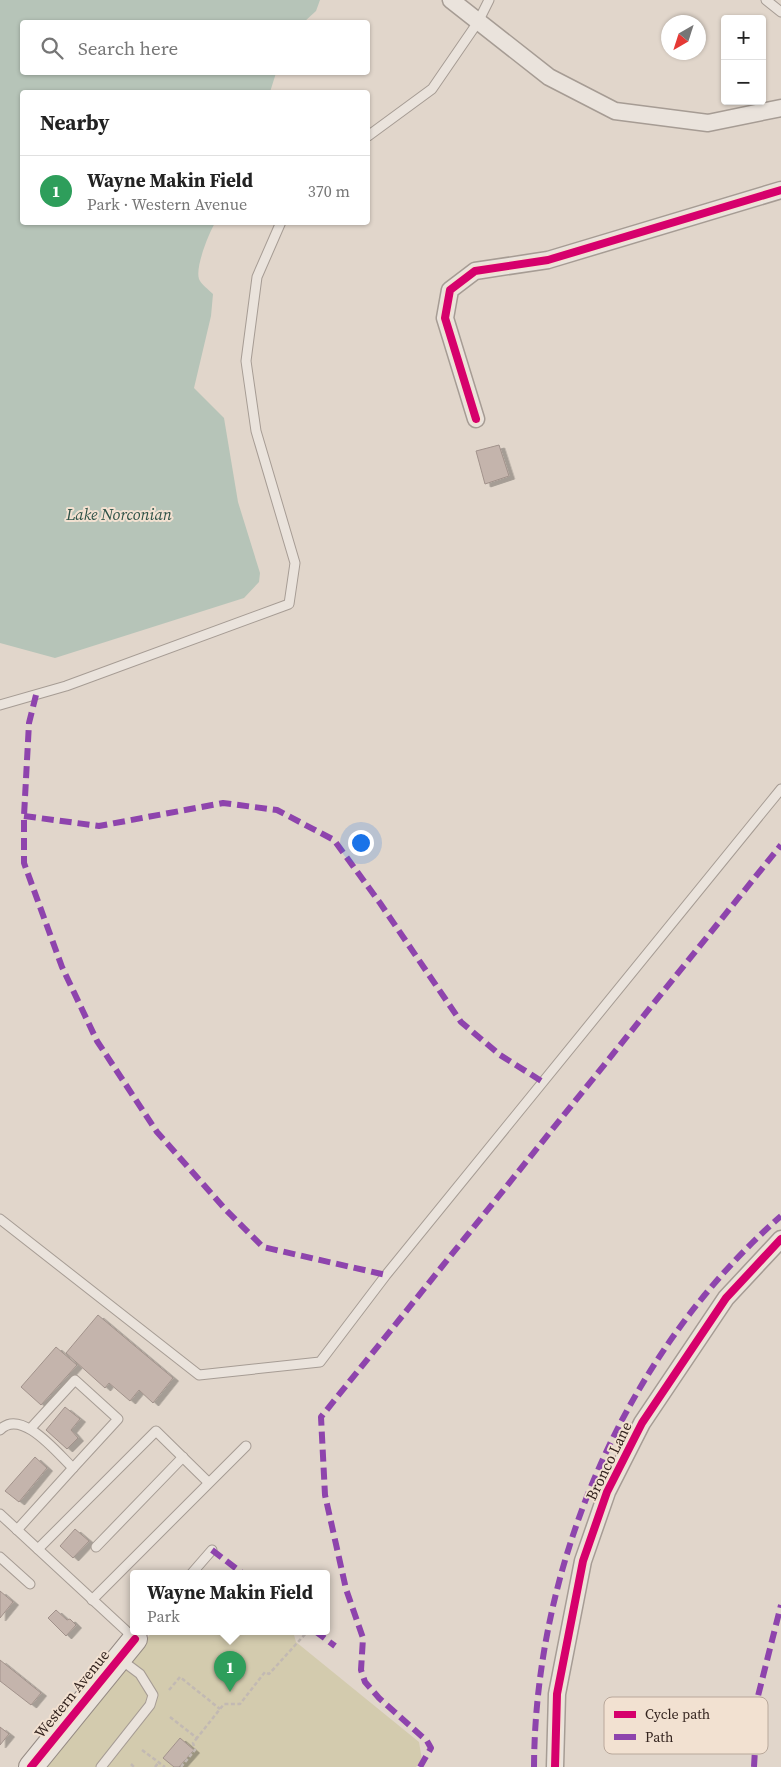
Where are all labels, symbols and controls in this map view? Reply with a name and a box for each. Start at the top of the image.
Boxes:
north arrow [661,15,706,60]
map controls [721,15,766,105]
button: + [721,15,766,60]
search box [20,20,370,75]
icon: search [38,34,66,62]
text: Search here [78,35,178,61]
button: − [721,60,766,105]
text: Nearby [40,108,110,137]
text: Wayne Makin Field [87,167,253,193]
text: 1 [52,180,60,202]
text: 370 m [308,180,350,202]
text: Park · Western Avenue [87,193,247,215]
water label: Lake Norconian [65,503,172,525]
your location [348,830,374,856]
street label: Bronco Lane [580,1418,637,1504]
popup [130,1570,330,1635]
text: Wayne Makin Field [147,1579,313,1605]
text: Park [147,1605,180,1627]
street label: Western Avenue [29,1645,114,1742]
pin: 1 [214,1651,246,1692]
legend [604,1697,768,1754]
text: Cycle path [645,1704,710,1724]
text: Path [645,1727,673,1747]

